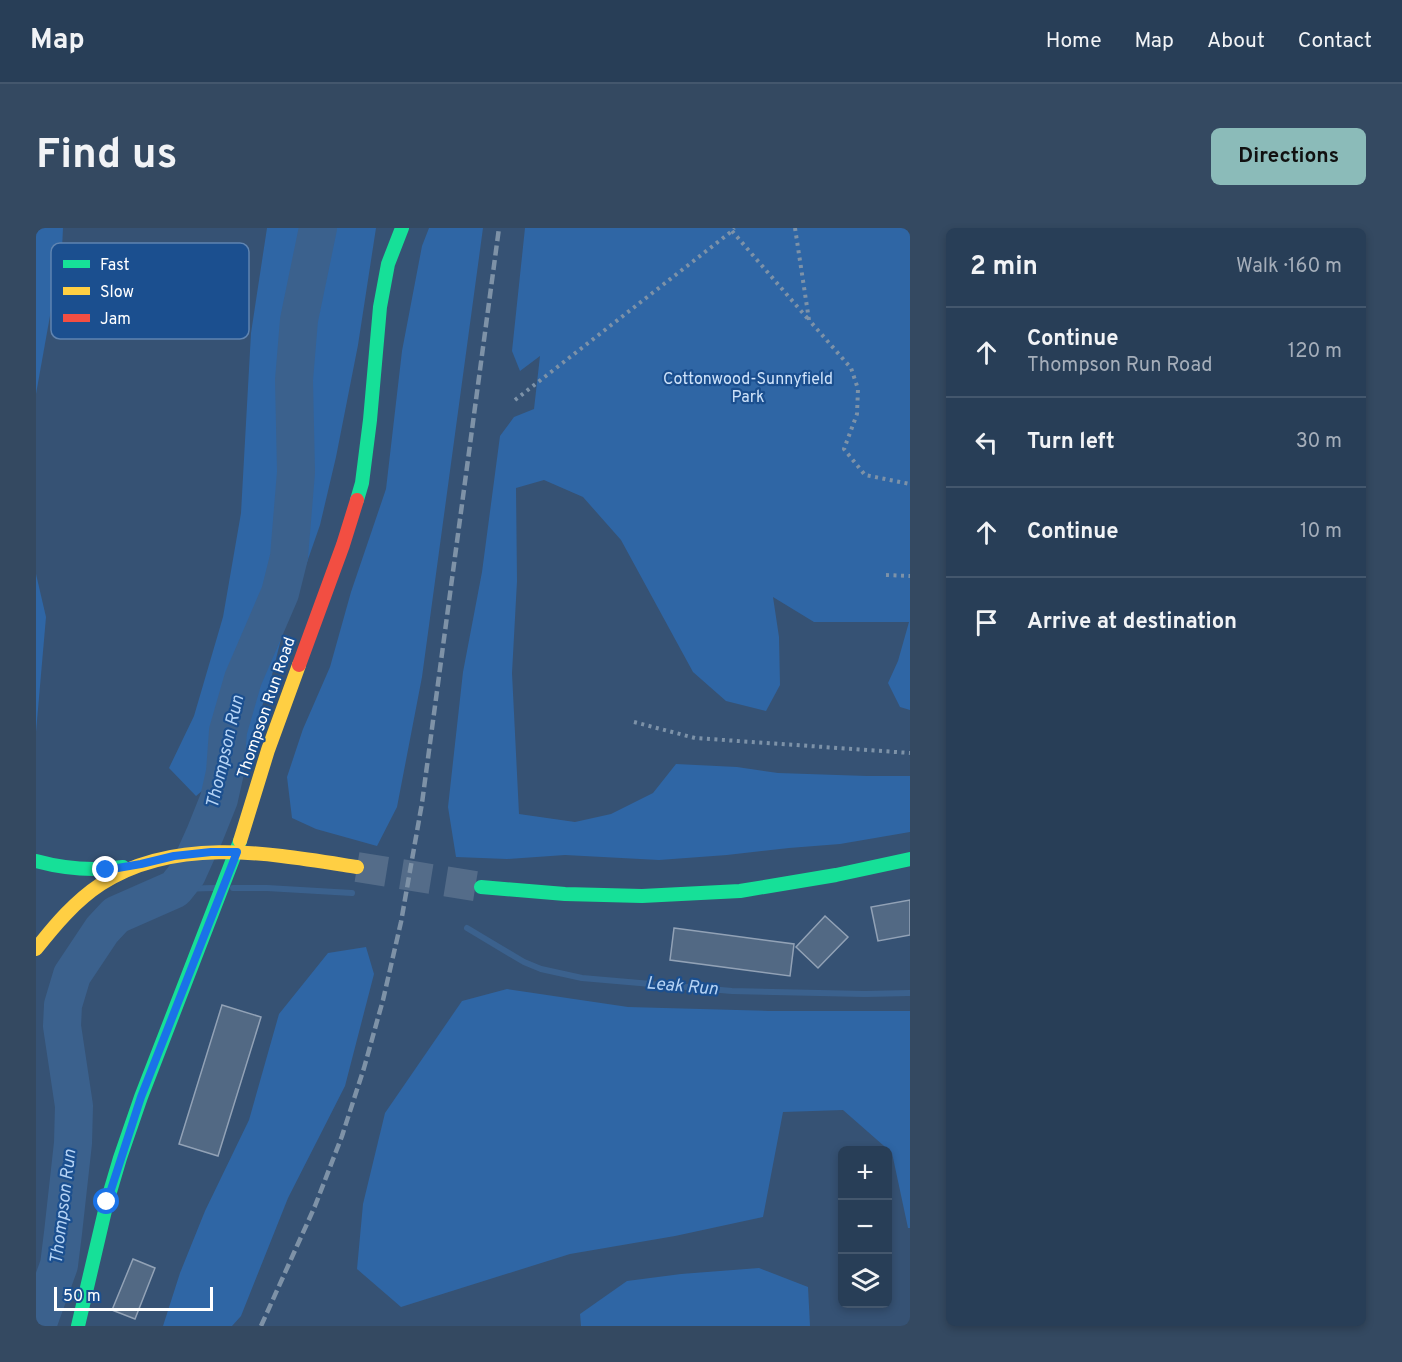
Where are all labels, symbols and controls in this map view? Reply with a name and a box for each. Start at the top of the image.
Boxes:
text: Map [30,23,85,59]
text: Home [1046,28,1102,55]
text: Map [1135,28,1174,55]
text: About [1207,28,1265,55]
text: Contact [1298,28,1372,55]
button: Directions [1211,128,1366,185]
text: Find us [36,130,177,183]
legend [51,243,249,339]
text: 2 min [970,251,1038,284]
text: Walk · 160 m [1236,254,1342,280]
text: Fast [100,256,130,276]
text: Slow [100,283,134,303]
text: Jam [100,310,131,330]
text: Continue [1027,326,1118,353]
icon: ahead [970,336,1003,369]
text: 120 m [1288,339,1342,365]
text: Thompson Run Road [1027,353,1212,379]
park label: Cottonwood-Sunnyfield Park [663,370,833,408]
icon: left [970,426,1003,459]
text: Turn left [1027,429,1115,456]
text: 30 m [1296,429,1342,455]
icon: ahead [970,516,1003,549]
text: Continue [1027,519,1118,546]
text: 10 m [1300,519,1342,545]
icon: arrive [970,606,1003,639]
text: Arrive at destination [1027,609,1237,636]
street label: Thompson Run Road [233,635,301,781]
water label: Thompson Run [202,693,250,811]
route end [92,856,118,882]
water label: Leak Run [645,972,719,1002]
map controls [838,1146,892,1308]
button: + [838,1146,892,1200]
water label: Thompson Run [46,1148,82,1266]
route start [93,1188,119,1214]
button: − [838,1200,892,1254]
button: layers [838,1254,892,1308]
scale bar [54,1284,213,1312]
text: 50 m [63,1287,101,1307]

